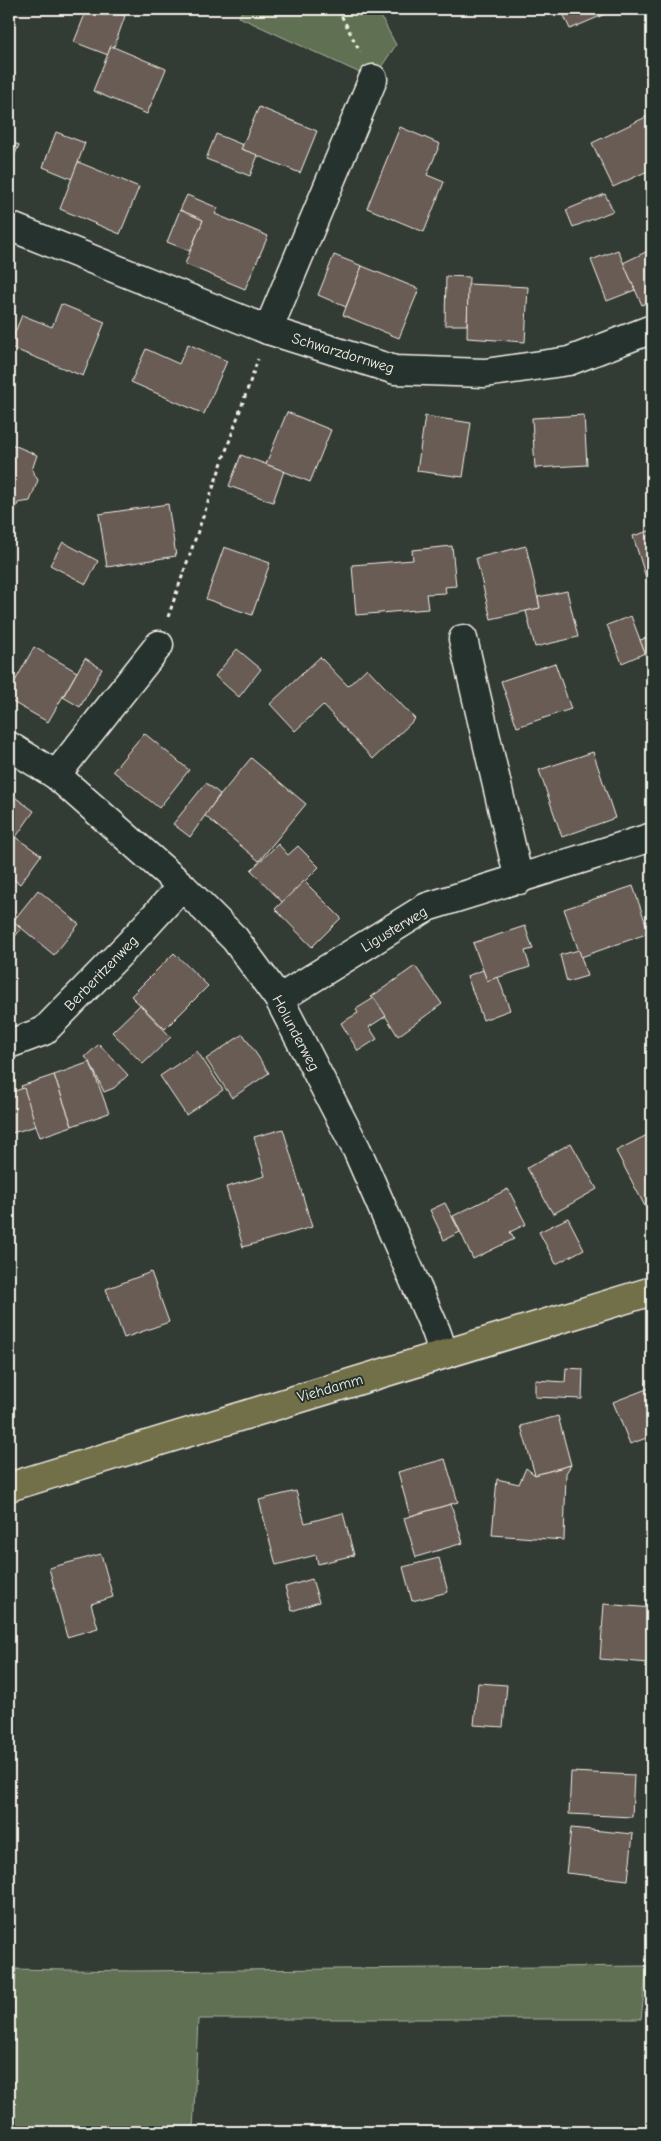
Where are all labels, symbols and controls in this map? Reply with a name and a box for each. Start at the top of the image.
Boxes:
street label: Schwarzdornweg [289,329,397,377]
street label: Ligusterweg [358,902,430,956]
street label: Berberitzenweg [60,931,142,1015]
street label: Holunderweg [268,992,324,1074]
street label: Viehdamm [295,1370,365,1406]

